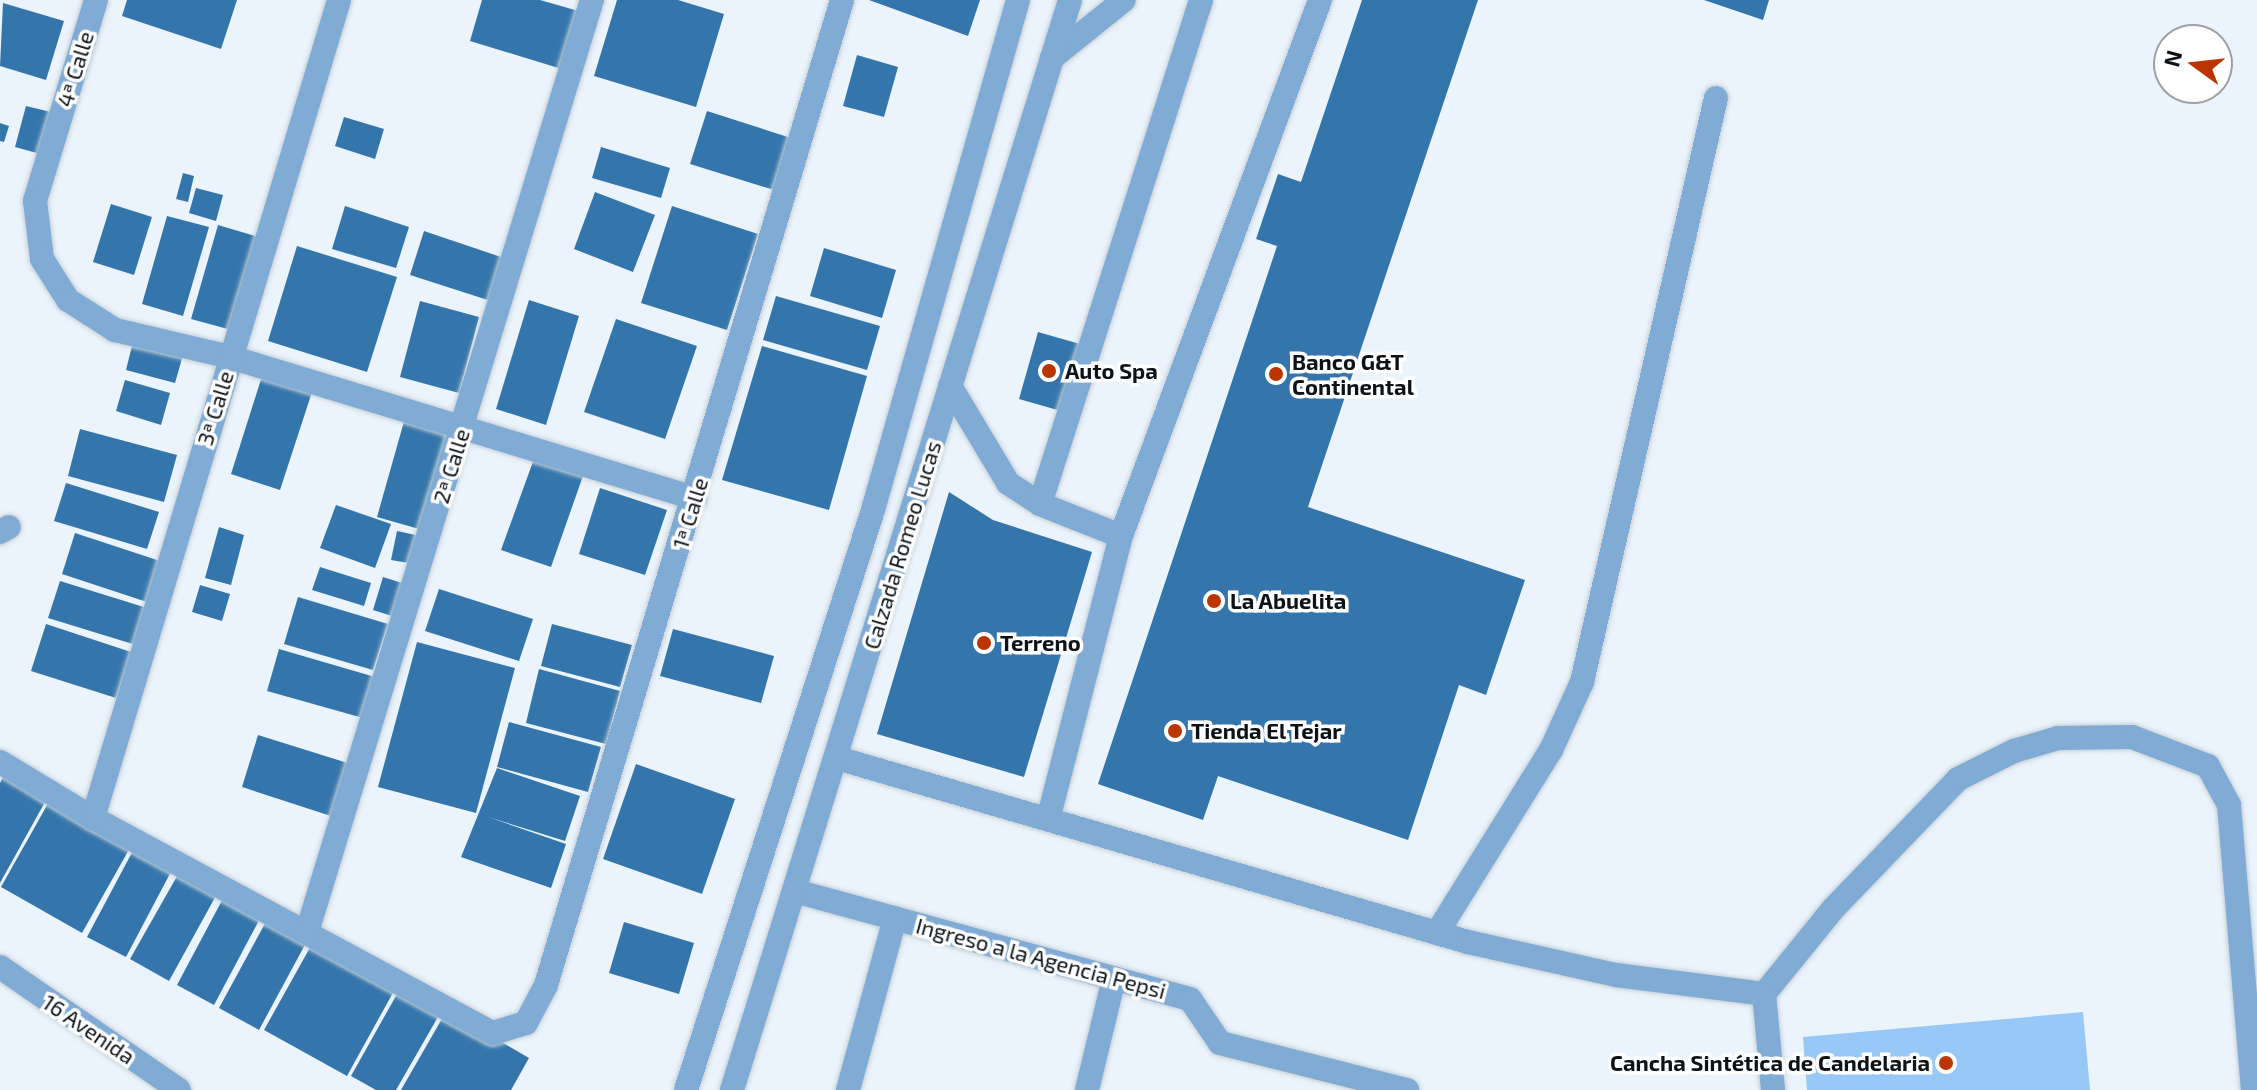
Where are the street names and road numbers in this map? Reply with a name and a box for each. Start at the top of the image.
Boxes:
street label: 4ª Calle [51,28,99,110]
street label: 3ª Calle [191,368,239,448]
street label: 2ª Calle [427,426,475,506]
street label: Calzada Romeo Lucas [858,438,946,652]
street label: 1ª Calle [667,474,713,552]
street label: Ingreso a la Agencia Pepsi [913,912,1169,1004]
street label: 16 Avenida [38,988,140,1070]

